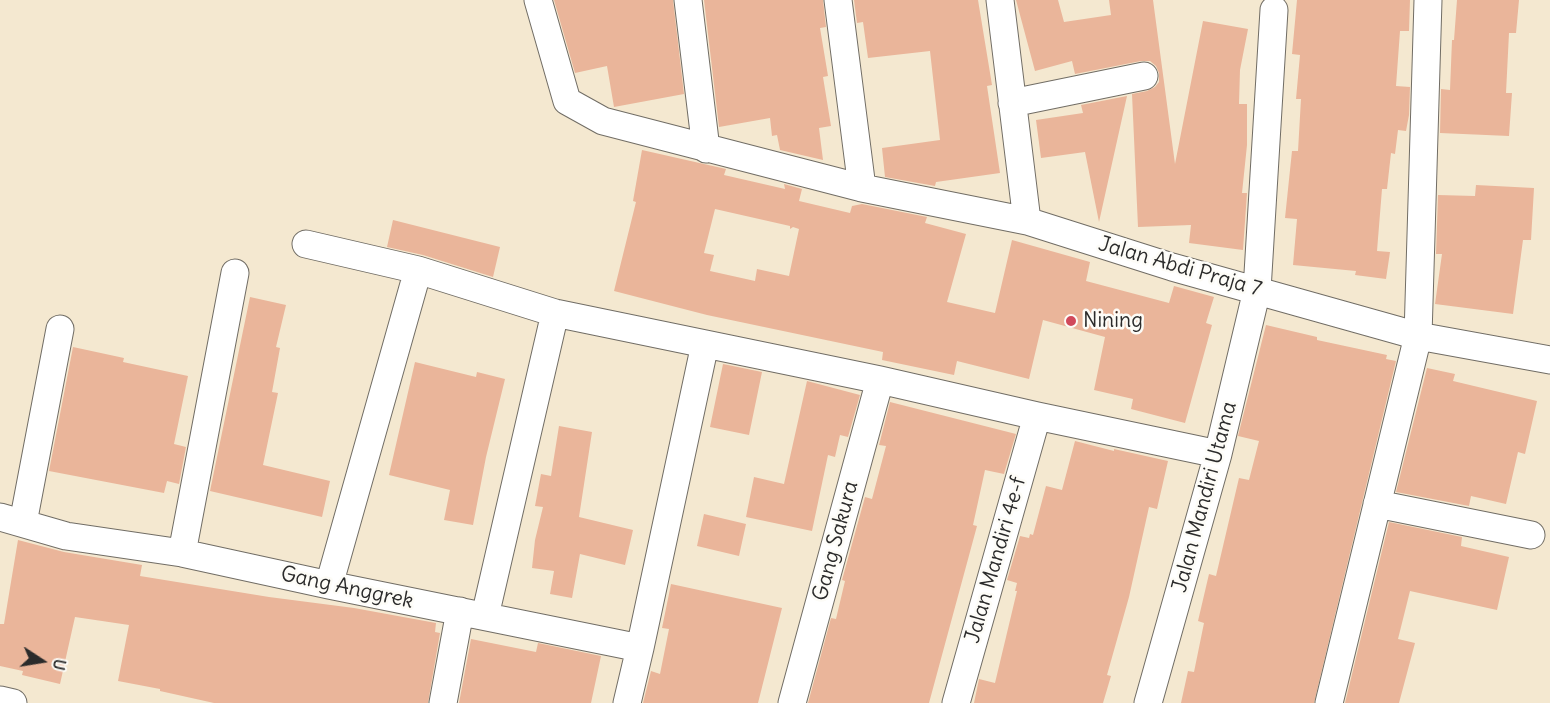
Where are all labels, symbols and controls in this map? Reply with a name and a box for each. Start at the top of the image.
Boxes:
street label: Jalan Abdi Praja 7 [1096,232,1264,302]
place label: Nining [1083,308,1143,334]
marker: Nining [1064,314,1078,328]
street label: Jalan Mandiri Utama [1167,399,1243,595]
street label: Jalan Mandiri 4e-f [960,474,1032,646]
street label: Gang Sakura [808,478,864,604]
street label: Gang Anggrek [278,562,416,614]
north arrow [12,631,72,691]
text: U [49,657,71,672]

